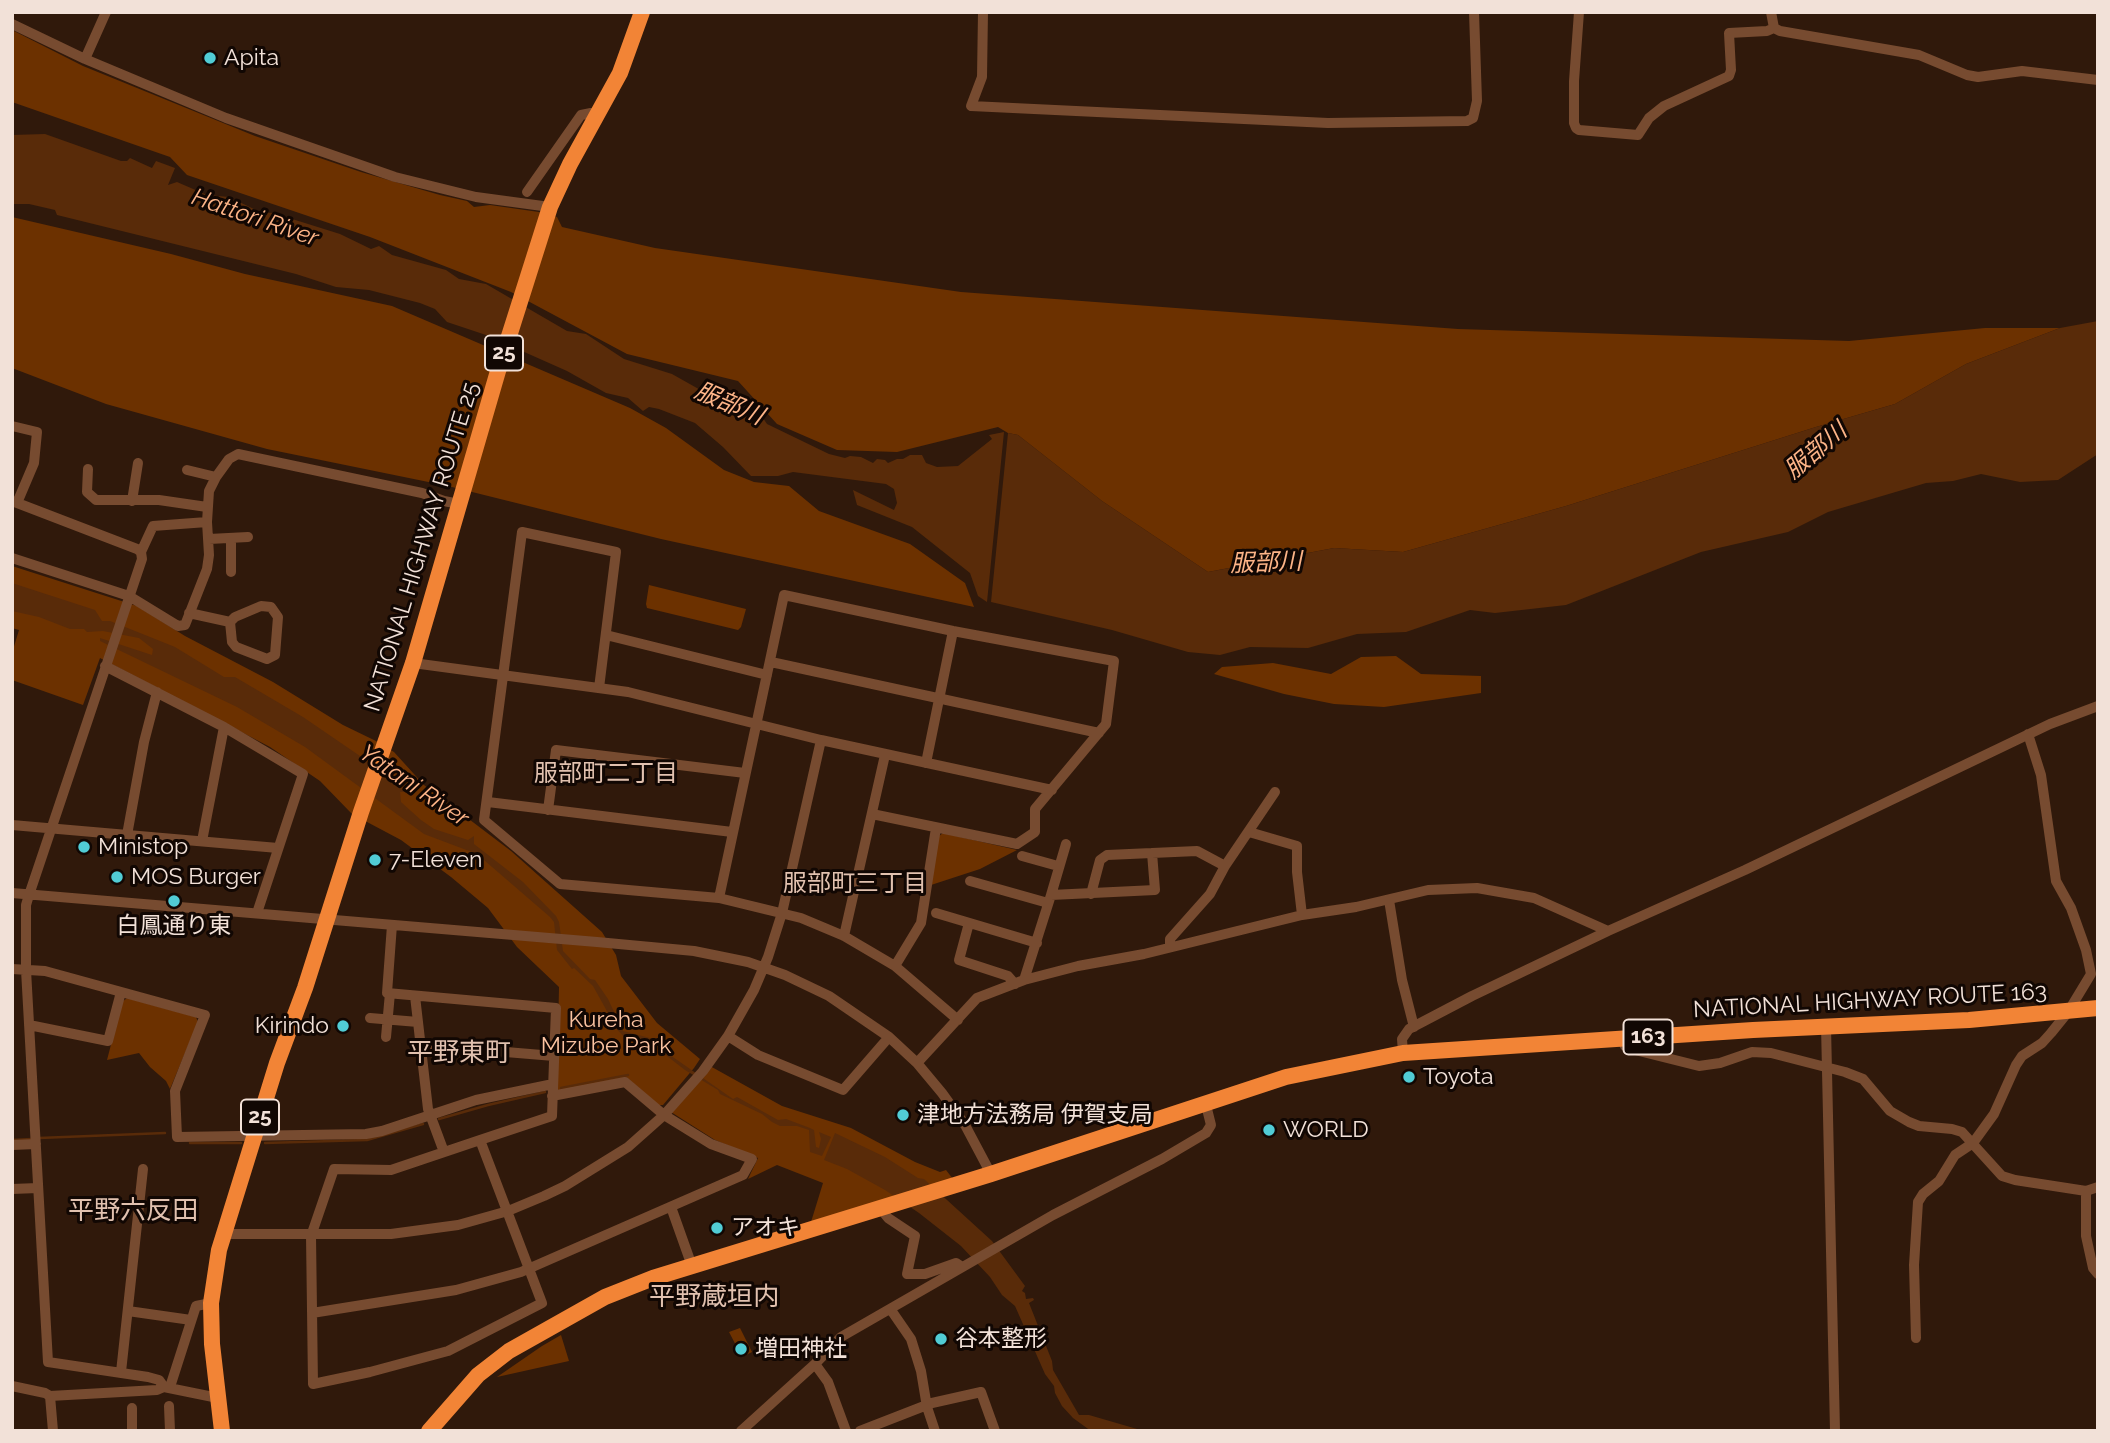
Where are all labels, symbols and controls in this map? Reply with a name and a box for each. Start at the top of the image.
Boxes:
place label: Apita [224,44,279,72]
marker: Apita [202,50,218,66]
water label: Hattori River [188,183,322,253]
road number: 25 [485,336,523,370]
water label: 服部川 [690,377,768,431]
street label: NATIONAL HIGHWAY ROUTE 25 [359,379,485,715]
water label: 服部川 [1779,417,1853,485]
water label: 服部川 [1230,547,1302,579]
water label: Yatani River [354,739,474,833]
district label: 服部町二丁目 [534,760,678,788]
place label: Ministop [98,833,188,861]
marker: Ministop [76,839,92,855]
place label: 7-Eleven [389,846,483,874]
marker: 7-Eleven [367,852,383,868]
place label: MOS Burger [131,863,261,891]
marker: MOS Burger [109,869,125,885]
district label: 服部町三丁目 [783,870,927,898]
marker: 白鳳通り東 [166,893,182,909]
place label: 白鳳通り東 [117,912,231,940]
street label: NATIONAL HIGHWAY ROUTE 163 [1692,978,2048,1024]
park label: Kureha Mizube Park [541,1006,671,1060]
place label: Kirindo [255,1012,329,1040]
marker: Kirindo [335,1018,351,1034]
road number: 163 [1624,1020,1672,1054]
district label: 平野東町 [407,1037,511,1069]
place label: Toyota [1423,1063,1493,1091]
marker: Toyota [1401,1069,1417,1085]
road number: 25 [241,1100,279,1134]
place label: 津地方法務局 伊賀支局 [917,1101,1153,1129]
marker: 津地方法務局 伊賀支局 [895,1107,911,1123]
place label: WORLD [1283,1116,1369,1144]
marker: WORLD [1261,1122,1277,1138]
district label: 平野六反田 [68,1195,198,1227]
place label: アオキ [731,1214,800,1242]
marker: アオキ [709,1220,725,1236]
district label: 平野蔵垣内 [649,1281,779,1313]
place label: 谷本整形 [955,1325,1047,1353]
marker: 谷本整形 [933,1331,949,1347]
place label: 増田神社 [755,1335,847,1363]
marker: 増田神社 [733,1341,749,1357]

